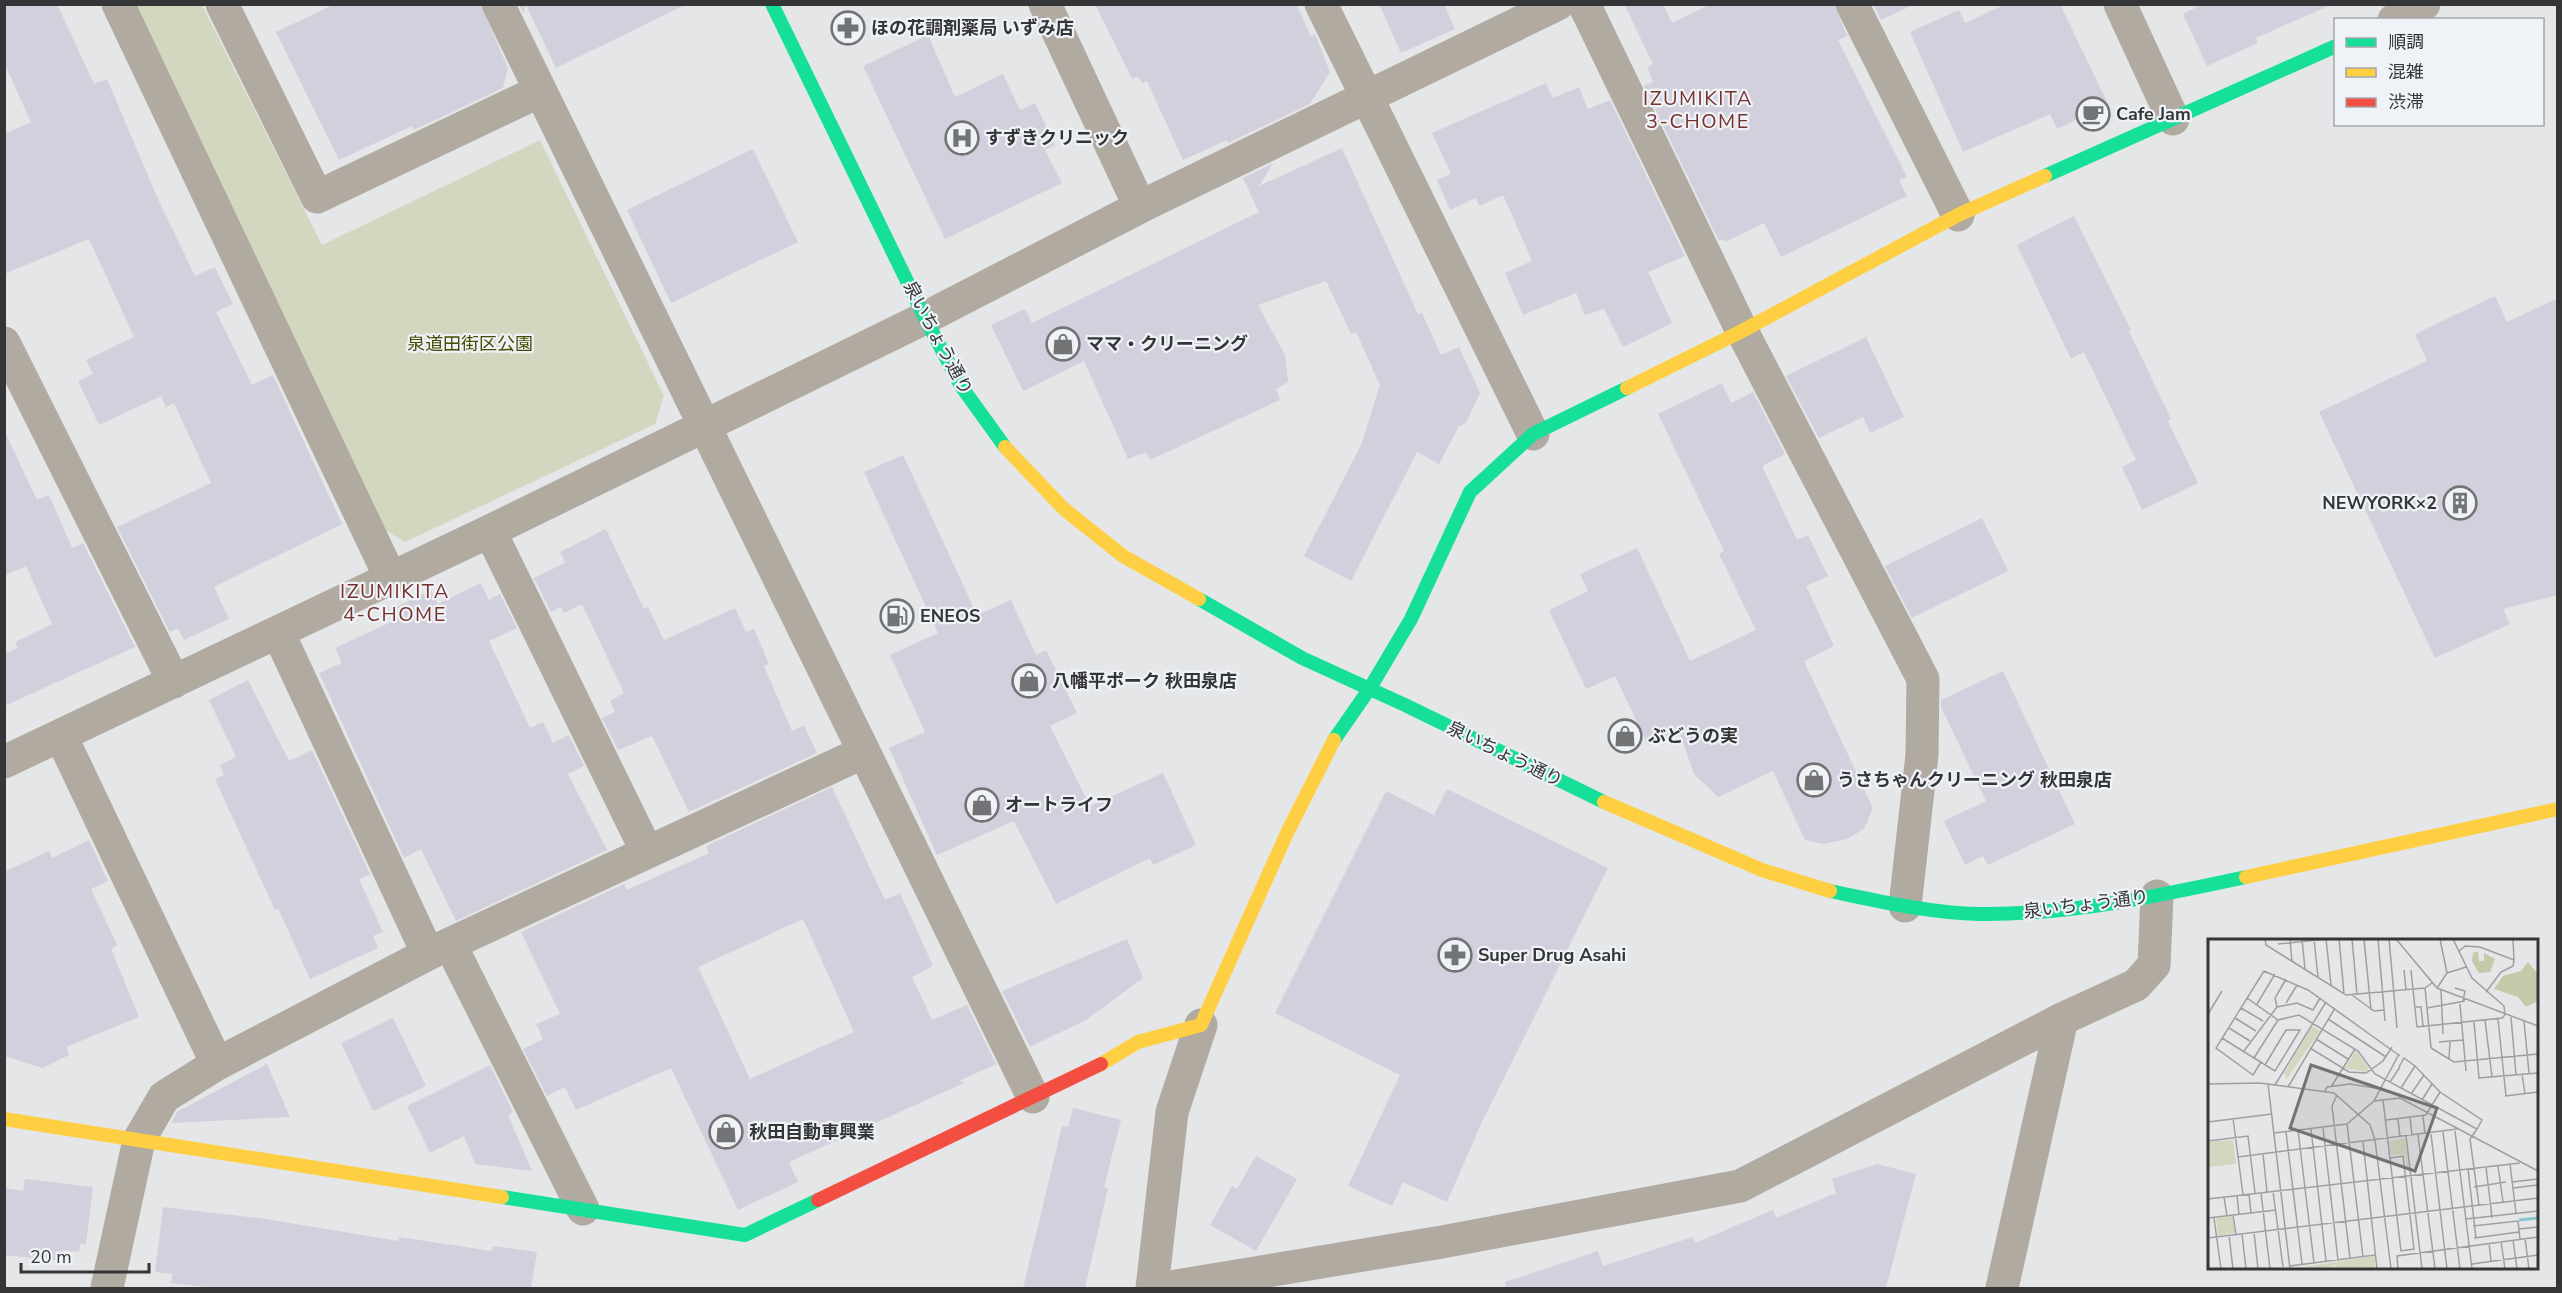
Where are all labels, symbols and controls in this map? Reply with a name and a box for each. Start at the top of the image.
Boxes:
pharmacy icon: ほの花調剤薬局 いずみ店 [830,10,866,46]
place label: ほの花調剤薬局 いずみ店 [871,16,1074,40]
legend [2334,18,2544,126]
text: 順調 [2388,30,2424,54]
text: 混雑 [2388,60,2424,84]
district label: IZUMIKITA 3-CHOME [1643,85,1753,135]
text: 渋滞 [2388,90,2424,114]
cafe icon: Cafe Jam [2075,96,2111,132]
place label: Cafe Jam [2116,102,2191,126]
hospital icon: すずきクリニック [944,120,980,156]
place label: すずきクリニック [985,126,1129,150]
street label: 泉いちょう通り [898,277,978,399]
shop icon: ママ・クリーニング [1045,326,1081,362]
park label: 泉道田街区公園 [407,332,533,356]
place label: ママ・クリーニング [1086,332,1248,356]
building icon: NEWYORK×2 [2442,485,2478,521]
place label: NEWYORK×2 [2322,491,2437,515]
district label: IZUMIKITA 4-CHOME [340,578,450,628]
fuel station icon: ENEOS [879,598,915,634]
place label: ENEOS [920,604,980,628]
shop icon: 八幡平ポーク 秋田泉店 [1011,663,1047,699]
place label: 八幡平ポーク 秋田泉店 [1052,669,1237,693]
street label: 泉いちょう通り [1443,716,1567,792]
shop icon: ぶどうの実 [1607,718,1643,754]
place label: ぶどうの実 [1648,724,1738,748]
shop icon: うさちゃんクリーニング 秋田泉店 [1796,762,1832,798]
place label: うさちゃんクリーニング 秋田泉店 [1837,768,2112,792]
shop icon: オートライフ [964,787,1000,823]
place label: オートライフ [1005,793,1113,817]
street label: 泉いちょう通り [2022,884,2150,924]
pharmacy icon: Super Drug Asahi [1437,937,1473,973]
inset map [2208,939,2538,1269]
place label: Super Drug Asahi [1478,943,1626,967]
shop icon: 秋田自動車興業 [708,1114,744,1150]
place label: 秋田自動車興業 [749,1120,875,1144]
scale bar [21,1236,148,1274]
text: 20 m [30,1245,72,1269]

